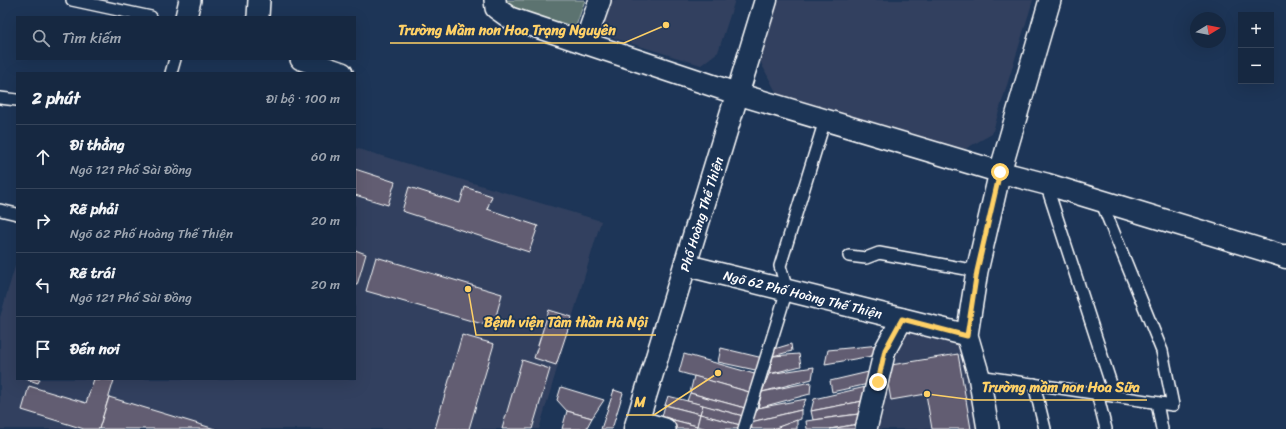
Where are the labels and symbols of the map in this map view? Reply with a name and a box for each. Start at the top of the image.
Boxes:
north arrow [1190,12,1226,48]
callout: Trường Mầm non Hoa Trạng Nguyên [390,17,624,43]
text: Trường Mầm non Hoa Trạng Nguyên [398,18,616,43]
street label: Phố Hoàng Thế Thiện [673,154,730,274]
route start [991,163,1009,181]
street label: Ngõ 62 Phố Hoàng Thế Thiện [721,264,885,325]
callout: Bệnh viện Tâm thần Hà Nội [476,309,656,335]
text: Bệnh viện Tâm thần Hà Nội [484,310,649,335]
route end [869,373,887,391]
callout: Trường mầm non Hoa Sữa [974,374,1147,400]
text: Trường mầm non Hoa Sữa [982,375,1140,400]
callout: M [626,389,654,415]
text: M [633,390,646,415]

